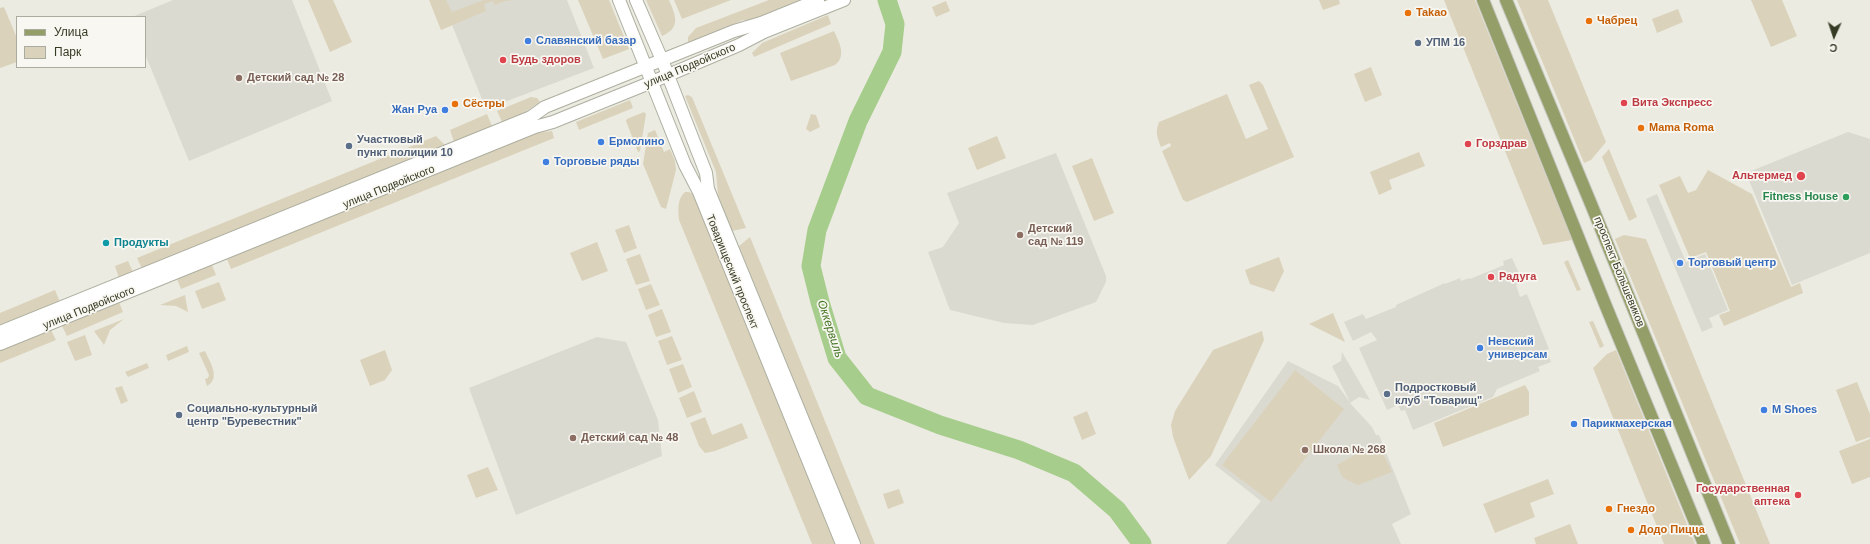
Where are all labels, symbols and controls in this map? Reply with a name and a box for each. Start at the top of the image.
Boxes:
place label: Takao [1416,6,1447,20]
marker: Takao [1403,8,1413,18]
place label: Чабрец [1597,14,1637,28]
legend [16,16,146,68]
marker: Чабрец [1584,16,1594,26]
north arrow [1814,16,1854,56]
text: Улица [54,25,88,39]
place label: Славянский базар [536,34,636,48]
marker: Славянский базар [523,36,533,46]
place label: УПМ 16 [1426,36,1465,50]
marker: УПМ 16 [1413,38,1423,48]
street label: улица Подвойского [642,41,738,91]
text: С [1829,42,1838,54]
text: Парк [54,45,81,59]
place label: Будь здоров [511,53,581,67]
marker: Будь здоров [498,55,508,65]
place label: Детский сад № 28 [247,71,344,85]
marker: Детский сад № 28 [234,73,244,83]
place label: Вита Экспресс [1632,96,1712,110]
place label: Сёстры [463,97,505,111]
marker: Вита Экспресс [1619,98,1629,108]
marker: Сёстры [450,99,460,109]
place label: Жан Руа [392,103,437,117]
marker: Жан Руа [440,105,450,115]
place label: Mama Roma [1649,121,1714,135]
marker: Mama Roma [1636,123,1646,133]
place label: Участковый пункт полиции 10 [357,133,453,159]
place label: Ермолино [609,135,664,149]
marker: Ермолино [596,137,606,147]
place label: Горздрав [1476,137,1527,151]
marker: Горздрав [1463,139,1473,149]
marker: Участковый пункт полиции 10 [344,141,354,151]
place label: Торговые ряды [554,155,639,169]
marker: Торговые ряды [541,157,551,167]
street label: улица Подвойского [341,163,437,211]
place label: Альтермед [1732,169,1792,183]
marker: Альтермед [1795,170,1807,182]
place label: Fitness House [1763,190,1838,204]
marker: Fitness House [1841,192,1851,202]
street label: Товарищеский проспект [703,213,761,331]
street label: проспект Большевиков [1591,215,1647,329]
place label: Детский сад № 119 [1028,222,1083,248]
marker: Детский сад № 119 [1015,230,1025,240]
place label: Продукты [114,236,169,250]
marker: Продукты [101,238,111,248]
place label: Торговый центр [1688,256,1776,270]
marker: Торговый центр [1675,258,1685,268]
place label: Радуга [1499,270,1536,284]
marker: Радуга [1486,272,1496,282]
street label: улица Подвойского [41,284,137,332]
water label: Оккервиль [814,298,846,360]
place label: Невский универсам [1488,335,1547,361]
marker: Невский универсам [1475,343,1485,353]
place label: Подростковый клуб "Товарищ" [1395,381,1482,407]
marker: Подростковый клуб "Товарищ" [1382,389,1392,399]
place label: Социально-культурный центр "Буревестник" [187,402,317,428]
place label: M Shoes [1772,403,1817,417]
marker: M Shoes [1759,405,1769,415]
marker: Социально-культурный центр "Буревестник" [174,410,184,420]
place label: Парикмахерская [1582,417,1672,431]
marker: Парикмахерская [1569,419,1579,429]
place label: Детский сад № 48 [581,431,678,445]
marker: Детский сад № 48 [568,433,578,443]
place label: Школа № 268 [1313,443,1386,457]
marker: Школа № 268 [1300,445,1310,455]
place label: Государственная аптека [1696,482,1790,508]
marker: Государственная аптека [1793,490,1803,500]
place label: Гнездо [1617,502,1655,516]
marker: Гнездо [1604,504,1614,514]
place label: Додо Пицца [1639,523,1705,537]
marker: Додо Пицца [1626,525,1636,535]

